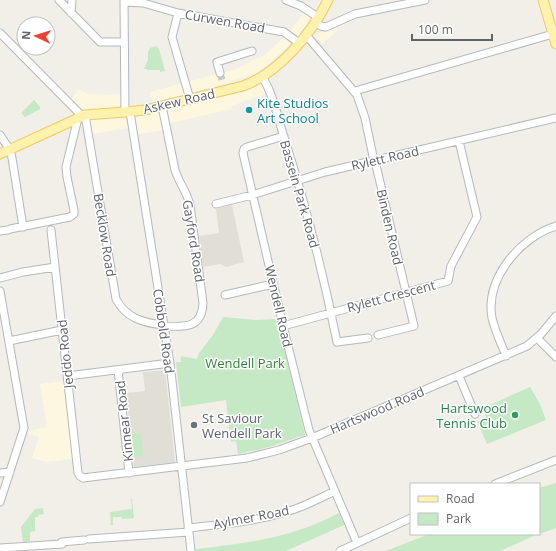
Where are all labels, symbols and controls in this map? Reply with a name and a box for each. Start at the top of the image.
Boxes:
street label: Curwen Road [183,5,267,37]
north arrow [16,16,56,56]
scale bar [412,16,492,42]
text: 100 m [418,21,453,38]
text: N [18,30,33,40]
street label: Askew Road [141,84,217,118]
place label: Kite Studios Art School [257,94,329,127]
marker: Kite Studios Art School [244,105,254,115]
street label: Bassein Park Road [276,138,324,250]
street label: Rylett Road [349,141,421,175]
street label: Binden Road [373,187,407,267]
street label: Becklow Road [90,192,120,278]
street label: Gayford Road [179,199,209,283]
street label: Wendell Road [261,263,297,349]
street label: Rylett Crescent [345,275,438,316]
street label: Cobbold Road [149,287,179,375]
street label: Jeddo Road [52,319,78,391]
park label: Wendell Park [205,354,285,372]
street label: Kinnear Road [111,380,137,462]
street label: Hartswood Road [327,382,427,438]
place label: Hartswood Tennis Club [436,399,507,432]
place label: St Saviour Wendell Park [202,409,282,442]
marker: Hartswood Tennis Club [510,410,520,420]
marker: St Saviour Wendell Park [189,420,199,430]
legend [410,483,540,535]
text: Road [446,490,475,507]
street label: Aylmer Road [211,501,291,533]
text: Park [446,510,472,527]

